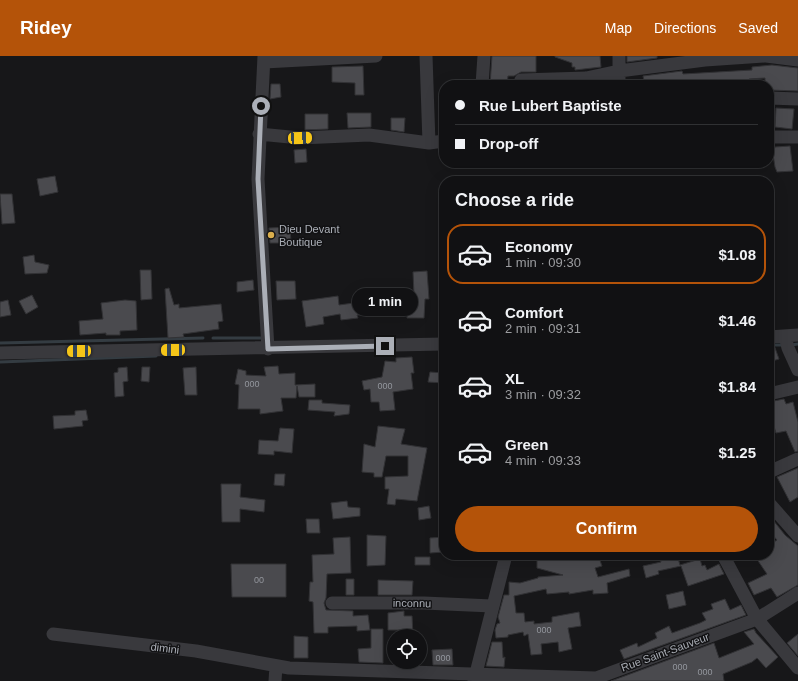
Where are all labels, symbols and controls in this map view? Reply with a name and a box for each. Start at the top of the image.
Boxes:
text: Ridey [20,17,72,38]
text: Map [605,20,632,36]
text: Directions [654,20,716,36]
text: Saved [738,20,778,36]
route start [252,97,270,115]
text: Rue Lubert Baptiste [479,97,622,114]
car [288,131,312,145]
text: Drop-off [479,135,538,152]
text: Choose a ride [455,190,574,210]
place label: Dieu Devant Boutique [279,223,340,248]
marker: Dieu Devant Boutique [266,230,276,240]
icon: car [457,236,493,272]
text: Economy [505,238,573,255]
text: $1.08 [718,246,756,263]
text: 1 min · 09:30 [505,255,581,270]
callout: 1 min [352,288,418,316]
text: 1 min [368,294,402,309]
icon: car [457,302,493,338]
text: Comfort [505,304,563,321]
text: $1.46 [718,312,756,329]
text: 2 min · 09:31 [505,321,581,336]
route end [376,337,394,355]
car [161,344,185,356]
car [67,345,91,357]
icon: car [457,368,493,404]
text: XL [505,370,524,387]
text: $1.84 [718,378,756,395]
house number: 000 [244,379,260,389]
house number: 000 [377,381,393,391]
text: 3 min · 09:32 [505,387,581,402]
icon: car [457,434,493,470]
text: Green [505,436,548,453]
text: $1.25 [718,444,756,461]
text: 4 min · 09:33 [505,453,581,468]
button: Confirm [455,506,758,552]
house number: 00 [254,575,264,585]
street label: inconnu [393,597,431,609]
house number: 000 [536,625,552,635]
map controls [387,629,427,669]
button: locate [387,629,427,669]
street label: Rue Saint-Sauveur [619,630,711,674]
street label: dimini [150,640,180,656]
house number: 000 [435,653,451,663]
house number: 000 [672,662,688,672]
house number: 000 [697,667,713,677]

